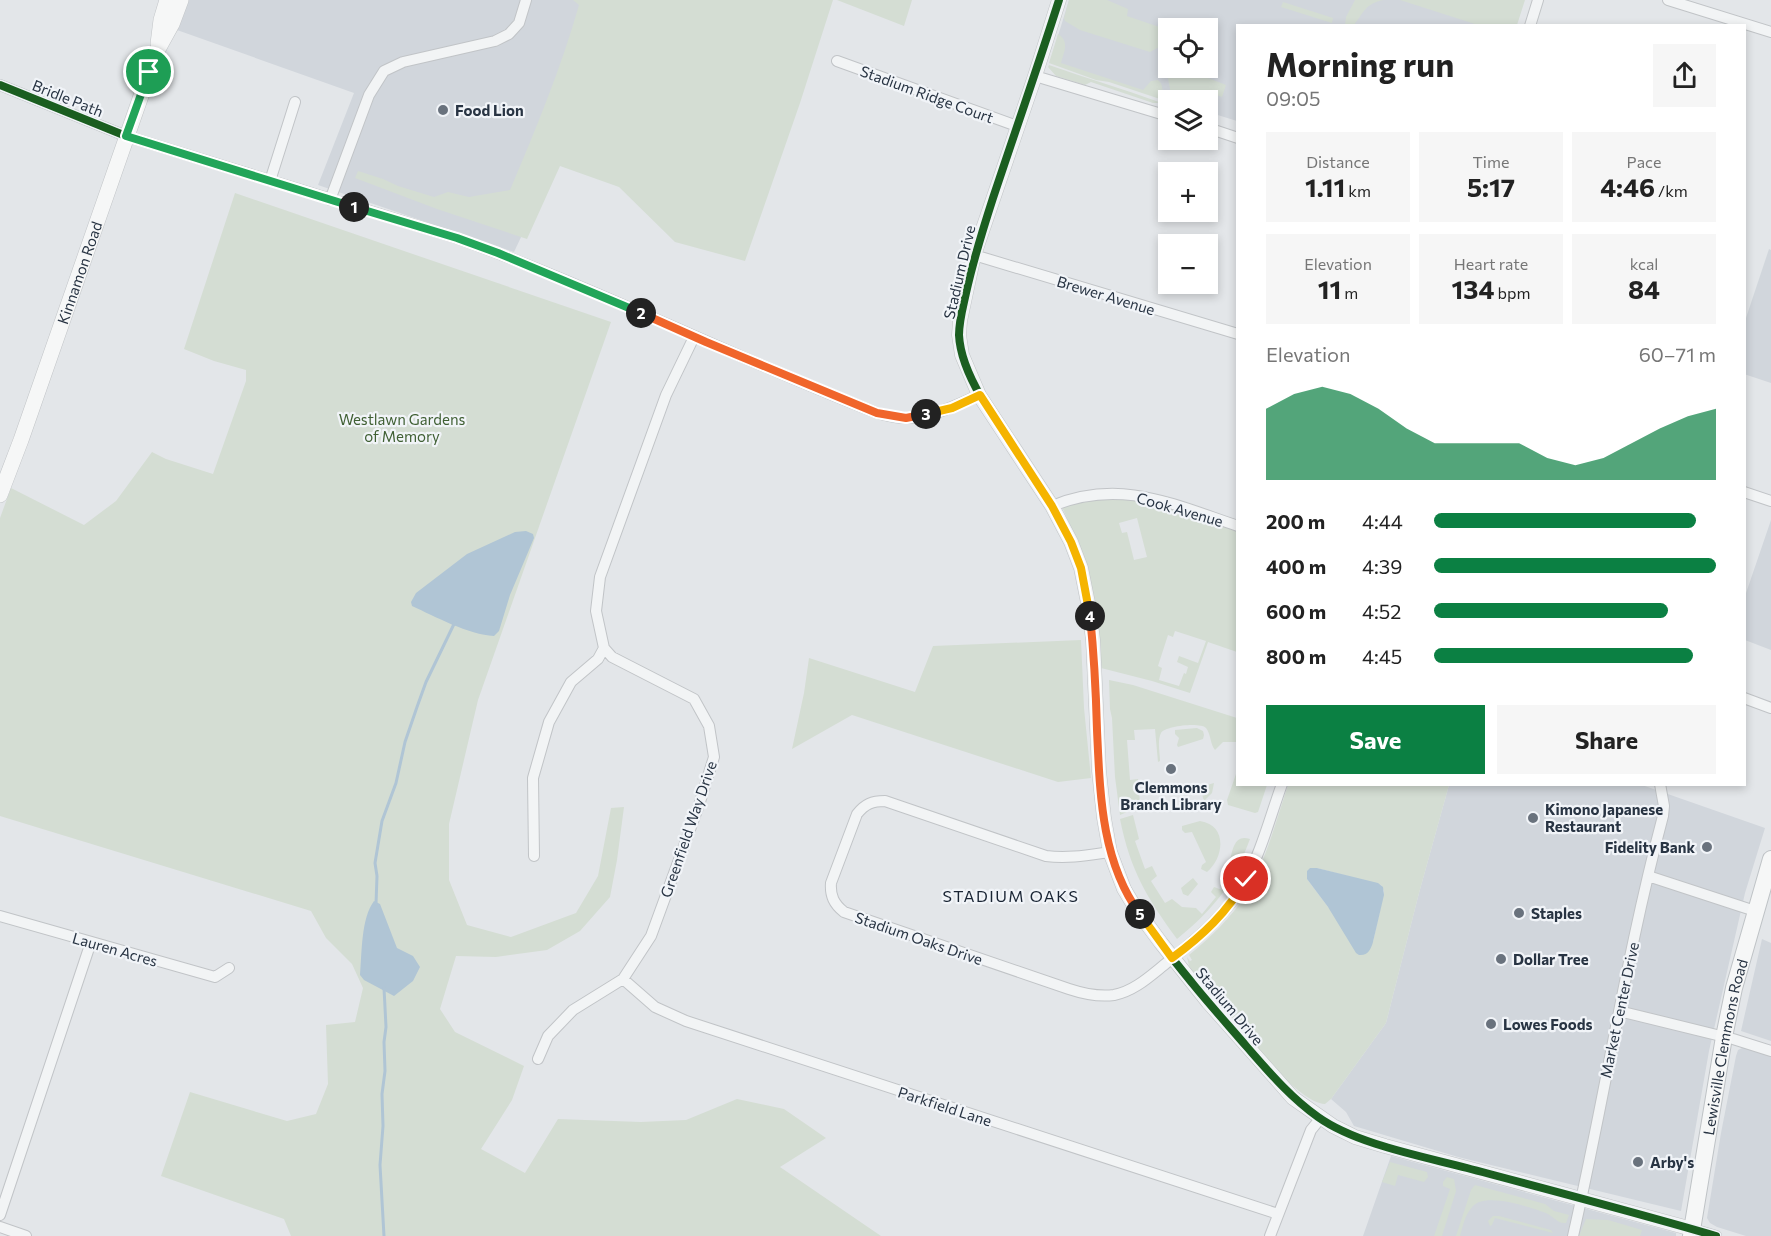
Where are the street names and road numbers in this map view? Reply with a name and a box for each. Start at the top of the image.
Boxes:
street label: Stadium Ridge Court [858,61,996,127]
street label: Bridle Path [30,76,106,120]
street label: Kinnamon Road [53,219,106,327]
street label: Stadium Drive [939,223,979,321]
street label: Brewer Avenue [1055,272,1157,318]
street label: Cook Avenue [1135,488,1225,530]
street label: Greenfield Way Drive [656,758,720,900]
street label: Stadium Oaks Drive [853,908,985,968]
street label: Lauren Acres [70,928,160,970]
street label: Market Center Drive [1596,940,1642,1080]
street label: Lewisville Clemmons Road [1699,957,1751,1137]
street label: Stadium Drive [1192,964,1268,1049]
street label: Parkfield Lane [896,1082,994,1130]

